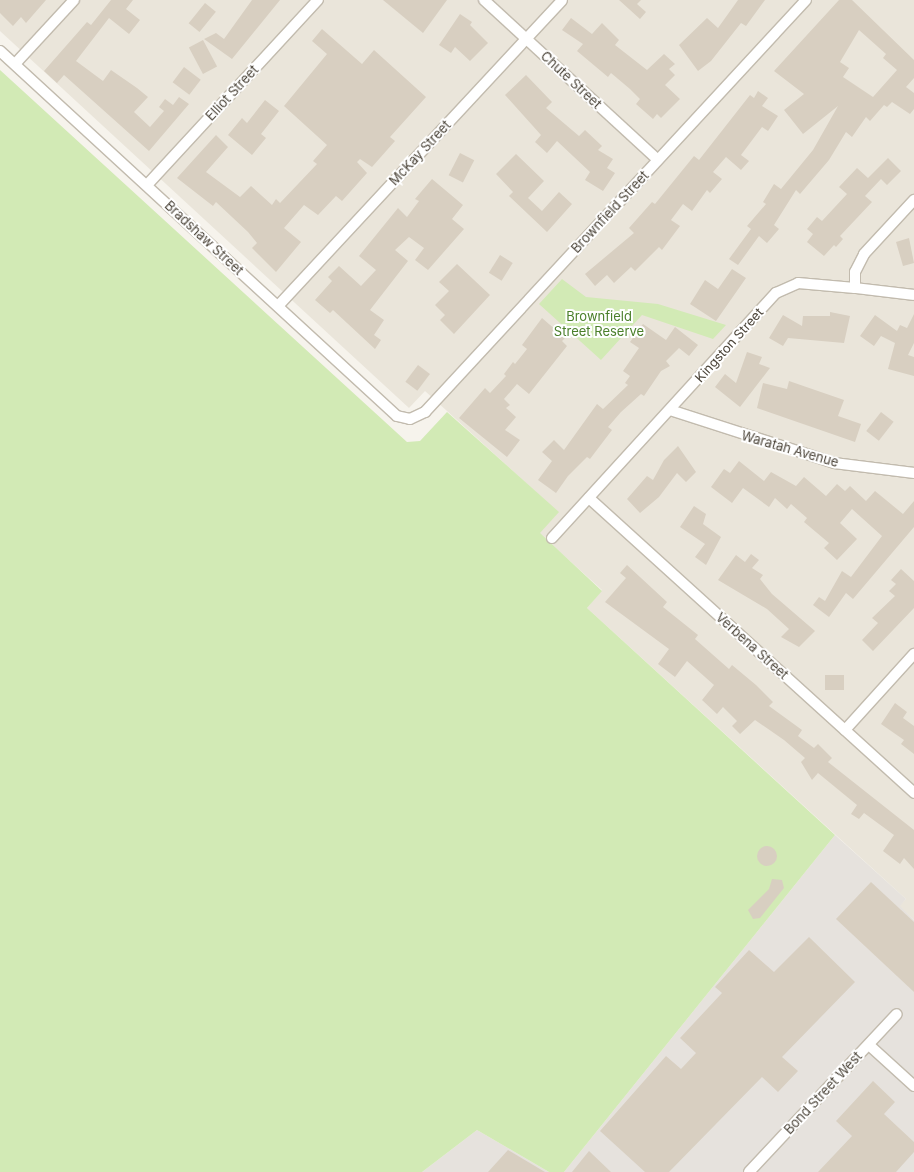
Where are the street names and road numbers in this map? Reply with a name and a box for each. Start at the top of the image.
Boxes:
street label: Chute Street [538,48,604,112]
street label: Elliot Street [203,62,261,124]
street label: McKay Street [386,117,454,189]
street label: Brownfield Street [568,168,652,256]
street label: Bradshaw Street [162,198,246,278]
street label: Kingston Street [692,305,766,385]
street label: Waratah Avenue [740,428,840,470]
street label: Verbena Street [713,609,791,683]
street label: Bond Street West [781,1049,865,1137]

